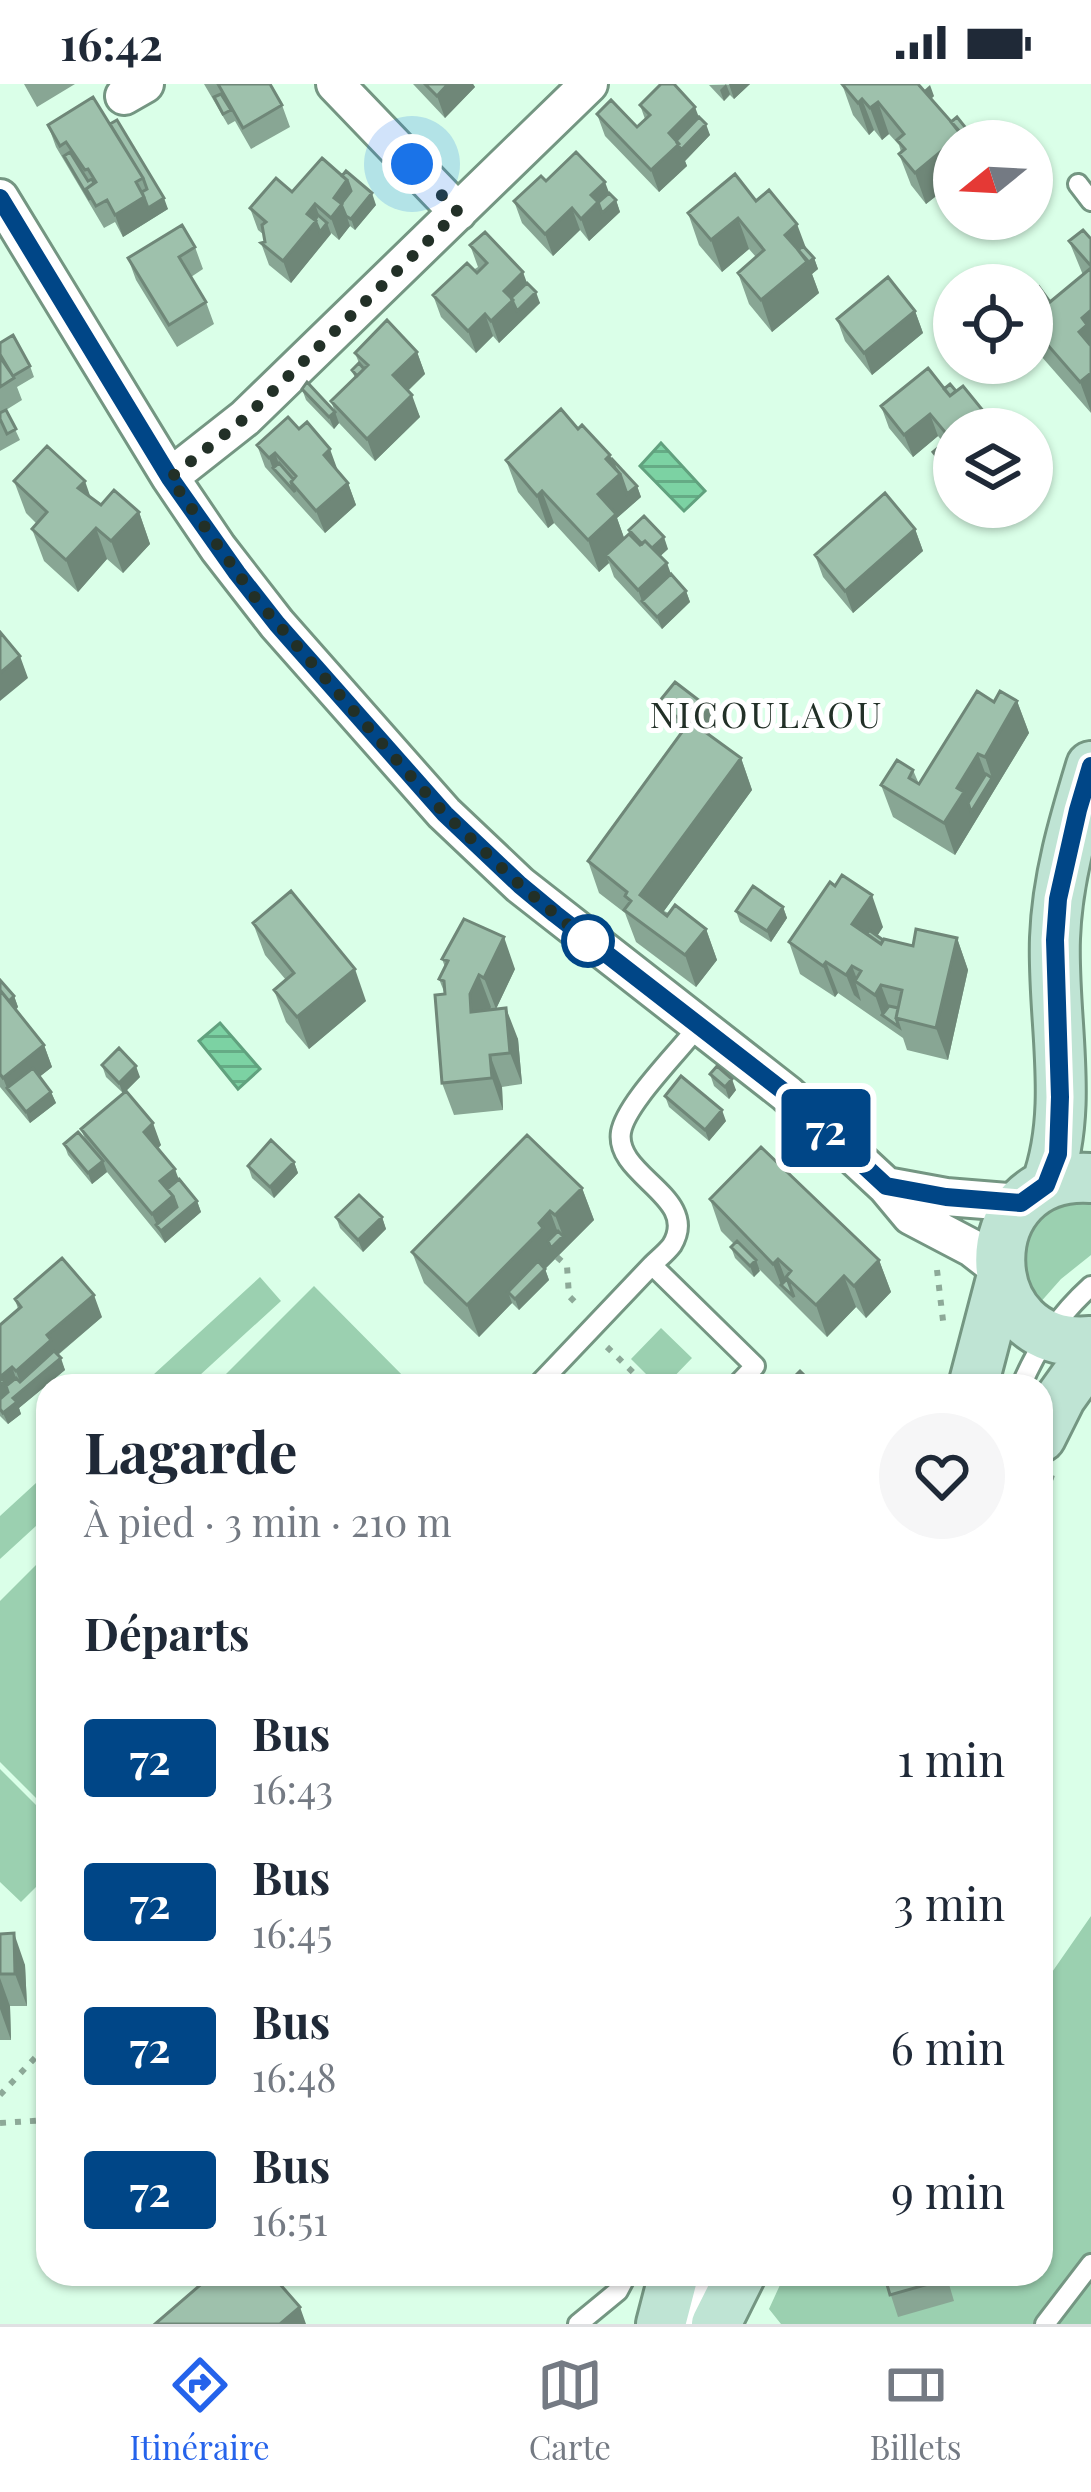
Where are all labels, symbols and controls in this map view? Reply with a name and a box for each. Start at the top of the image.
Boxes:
text: 16:42 [60,12,163,72]
north arrow [933,120,1053,240]
map controls [933,120,1053,528]
your location [382,134,442,194]
button: locate [933,264,1053,384]
button: layers [933,408,1053,528]
district label: NICOULAOU [650,689,884,737]
unlabelled marker [563,916,613,966]
line badge: 72 [772,1089,880,1167]
text: 72 [805,1100,847,1156]
text: Lagarde [84,1412,297,1488]
button: heart [879,1413,1005,1539]
text: À pied · 3 min · 210 m [84,1495,452,1547]
text: Départs [84,1602,250,1662]
text: Bus [252,1702,330,1762]
text: 1 min [897,1728,1005,1788]
text: 72 [129,1730,171,1786]
text: 16:43 [252,1762,333,1814]
text: Bus [252,1846,330,1906]
text: 3 min [893,1872,1005,1932]
text: 72 [129,1874,171,1930]
text: 16:45 [252,1906,332,1958]
text: Bus [252,1990,330,2050]
text: 6 min [891,2016,1005,2076]
text: 72 [129,2018,171,2074]
text: 16:48 [252,2050,337,2102]
text: Bus [252,2134,330,2194]
text: 9 min [891,2160,1005,2220]
text: 72 [129,2162,171,2218]
text: 16:51 [252,2194,328,2246]
tab: Itinéraire [129,2352,270,2468]
tab: Carte [529,2352,611,2468]
tab: Billets [870,2352,962,2468]

